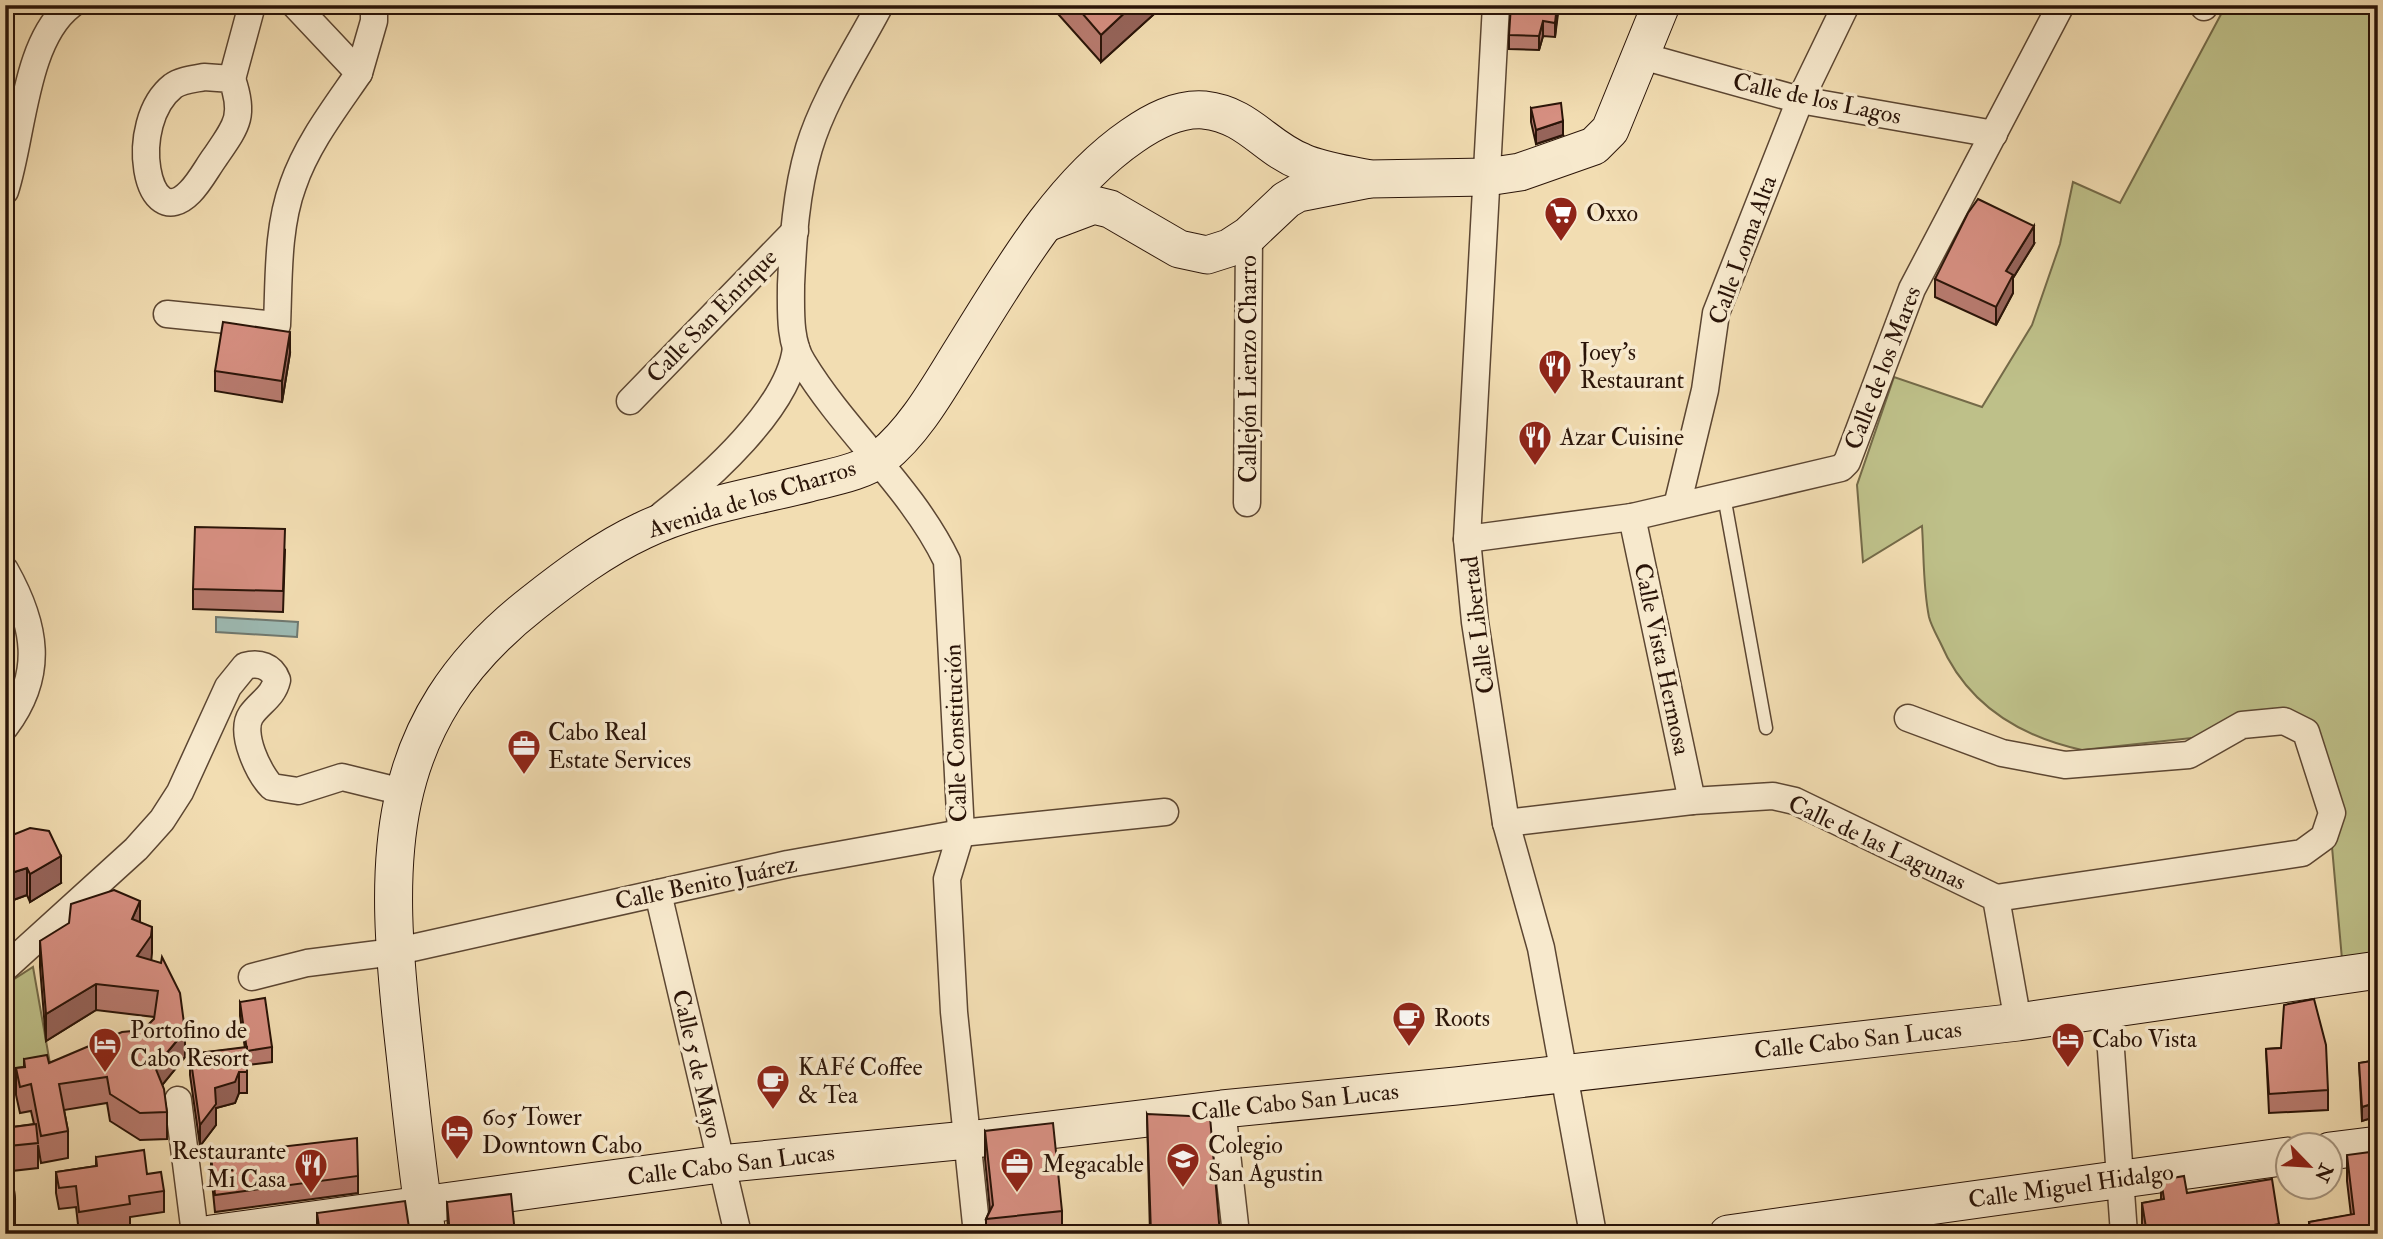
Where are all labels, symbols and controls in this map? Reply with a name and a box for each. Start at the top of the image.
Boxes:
street label: Calle de los Lagos [1730,66,1904,132]
street label: Calle Loma Alta [1702,170,1785,329]
supermarket icon: Oxxo [1542,194,1580,243]
place label: Oxxo [1586,198,1638,229]
street label: Calle San Enrique [640,242,784,390]
street label: Callejón Lienzo Charro [1233,255,1264,483]
street label: Calle de los Mares [1838,282,1928,454]
place label: Joey's Restaurant [1579,337,1684,396]
restaurant icon: Joey's Restaurant [1536,347,1574,396]
restaurant icon: Azar Cuisine [1516,418,1554,467]
place label: Azar Cuisine [1559,422,1684,453]
street label: Avenida de los Charros [643,453,860,546]
street label: Calle Libertad [1454,554,1502,696]
street label: Calle Vista Hermosa [1627,560,1698,759]
street label: Calle Constitución [937,643,975,823]
place label: Cabo Real Estate Services [548,717,691,776]
office icon: Cabo Real Estate Services [505,727,543,776]
street label: Calle de las Lagunas [1783,788,1971,898]
street label: Calle Benito Juárez [612,848,800,917]
street label: Calle 5 de Mayo [665,987,729,1141]
cafe icon: Roots [1390,999,1428,1048]
place label: Roots [1434,1003,1490,1034]
street label: Calle Cabo San Lucas [1753,1014,1963,1066]
place label: Portofino de Cabo Resort [130,1015,249,1074]
hotel icon: Cabo Vista [2049,1020,2087,1069]
place label: Cabo Vista [2092,1024,2198,1055]
hotel icon: Portofino de Cabo Resort [86,1025,124,1074]
place label: KAFé Coffee & Tea [798,1052,922,1111]
cafe icon: KAFé Coffee & Tea [754,1062,792,1111]
street label: Calle Cabo San Lucas [1190,1076,1400,1128]
place label: 605 Tower Downtown Cabo [482,1102,642,1161]
hotel icon: 605 Tower Downtown Cabo [438,1112,476,1161]
place label: Colegio San Agustin [1208,1130,1323,1189]
north arrow [2274,1130,2344,1200]
place label: Restaurante Mi Casa [172,1136,287,1195]
street label: Calle Cabo San Lucas [626,1137,836,1193]
school or university icon: Colegio San Agustin [1164,1140,1202,1189]
office icon: Megacable [998,1145,1036,1194]
restaurant icon: Restaurante Mi Casa [292,1146,330,1195]
place label: Megacable [1042,1149,1144,1180]
street label: Calle Miguel Hidalgo [1966,1156,2176,1216]
text: N [2309,1159,2338,1186]

